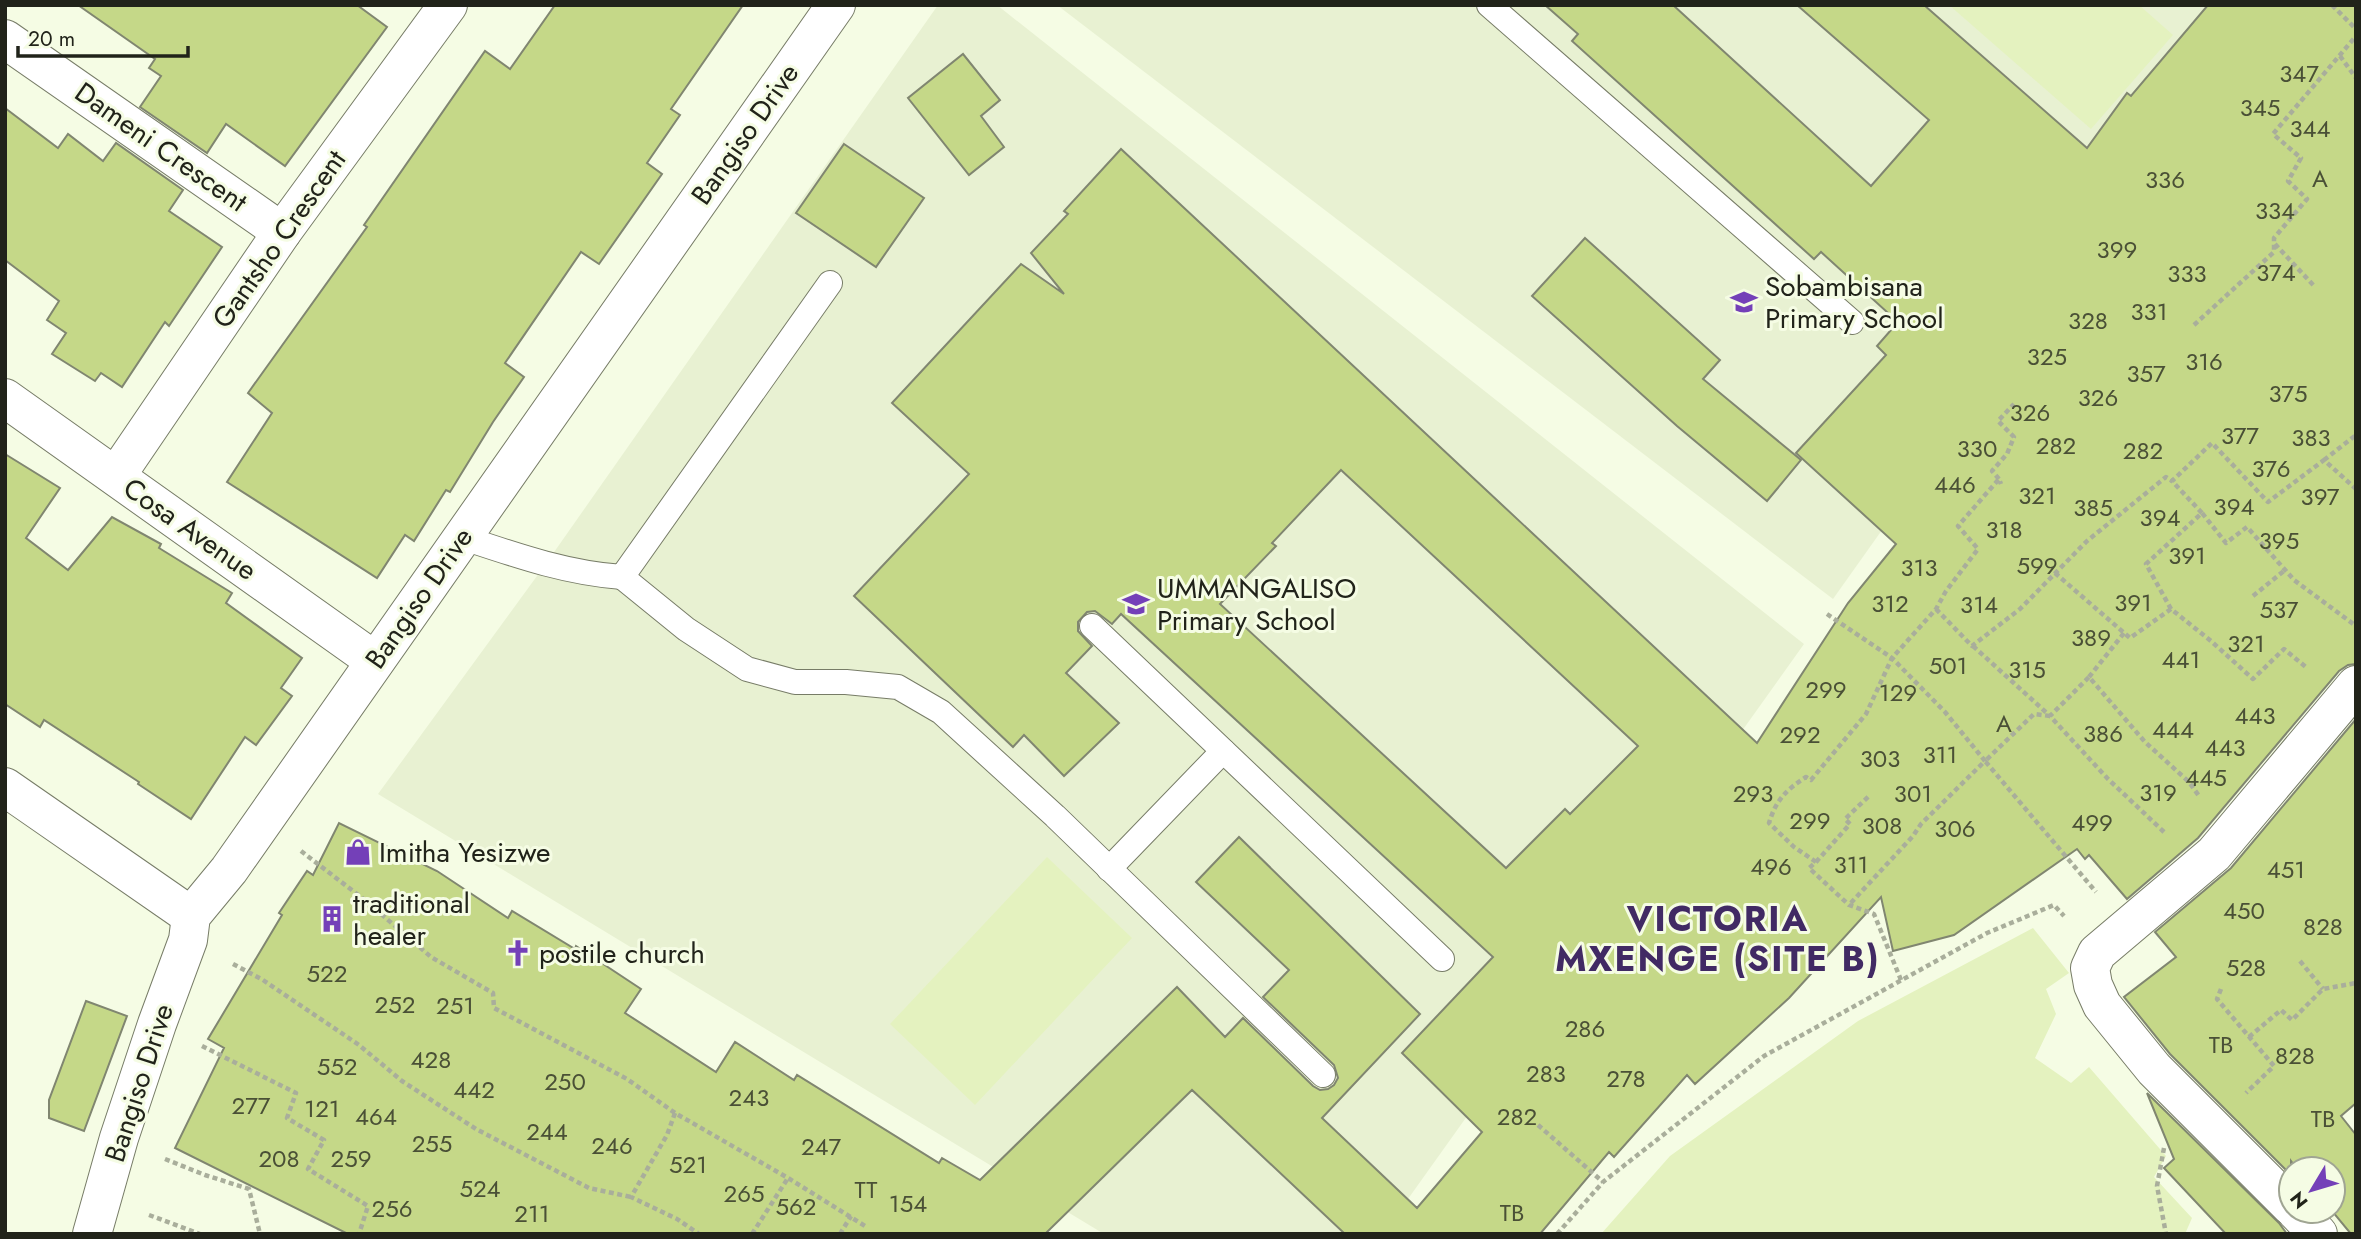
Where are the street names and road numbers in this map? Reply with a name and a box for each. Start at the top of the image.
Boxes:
street label: Bangiso Drive [681,55,809,213]
street label: Dameni Crescent [66,72,256,222]
street label: Gantsho Crescent [202,141,356,337]
street label: Cosa Avenue [115,468,265,590]
street label: Bangiso Drive [355,519,483,677]
street label: Bangiso Drive [94,999,184,1167]

